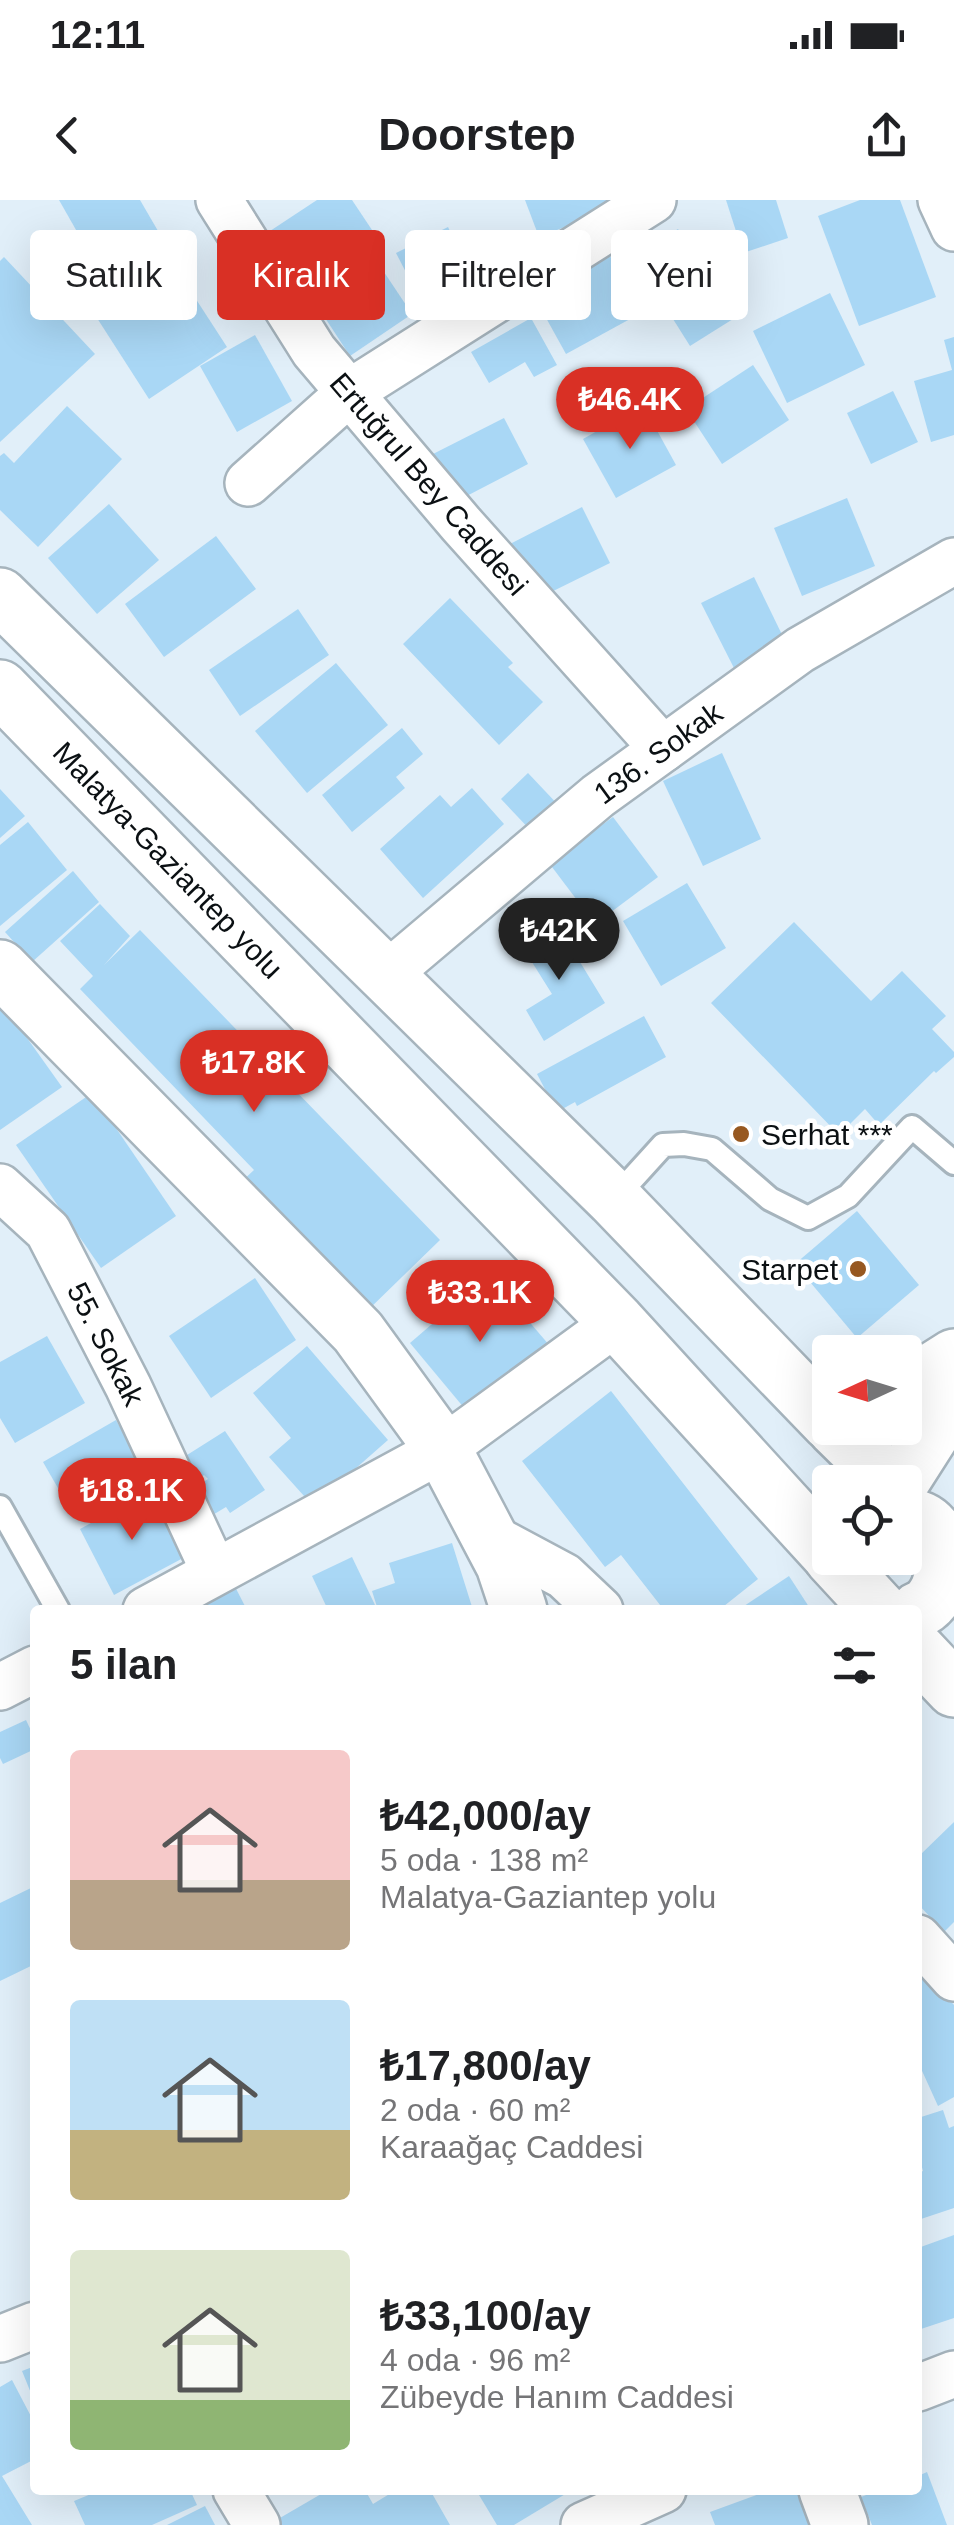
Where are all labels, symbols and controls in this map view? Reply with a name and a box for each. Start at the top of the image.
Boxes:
text: 12:11 [50,14,145,56]
icon: back [40,108,95,163]
icon: share [859,108,914,163]
text: Doorstep [378,109,576,160]
chip: Satılık [30,230,197,320]
chip: Kiralık [217,230,385,320]
chip: Filtreler [405,230,591,320]
chip: Yeni [611,230,748,320]
street label: Ertuğrul Bey Caddesi [324,366,534,602]
pin: ₺46.4K [549,367,711,452]
text: ₺46.4K [578,381,682,417]
street label: 136. Sokak [588,695,729,810]
street label: Malatya-Gaziantep yolu [47,735,289,985]
pin: ₺42K [500,898,618,983]
text: ₺42K [520,912,598,948]
pin: ₺17.8K [173,1030,335,1115]
text: ₺17.8K [202,1044,306,1080]
place label: Serhat *** [761,1118,893,1151]
marker: Serhat *** [730,1123,752,1145]
place label: Starpet [741,1253,839,1286]
marker: Starpet [847,1258,869,1280]
pin: ₺33.1K [399,1260,561,1345]
text: ₺33.1K [428,1274,532,1310]
street label: 55. Sokak [61,1277,151,1412]
north arrow [812,1335,922,1445]
map controls [812,1335,922,1575]
pin: ₺18.1K [51,1458,213,1543]
button: locate [812,1465,922,1575]
text: ₺18.1K [80,1472,184,1508]
icon: filters [827,1638,882,1693]
text: 5 ilan [70,1641,177,1688]
icon: home [150,1790,270,1910]
text: ₺42,000/ay [380,1792,591,1839]
text: 5 oda · 138 m² [380,1842,588,1878]
text: Malatya-Gaziantep yolu [380,1879,716,1915]
icon: home [150,2040,270,2160]
text: ₺17,800/ay [380,2042,591,2089]
text: 2 oda · 60 m² [380,2092,570,2128]
text: Karaağaç Caddesi [380,2129,643,2165]
icon: home [150,2290,270,2410]
text: ₺33,100/ay [380,2292,591,2339]
text: 4 oda · 96 m² [380,2342,570,2378]
text: Zübeyde Hanım Caddesi [380,2379,734,2415]

